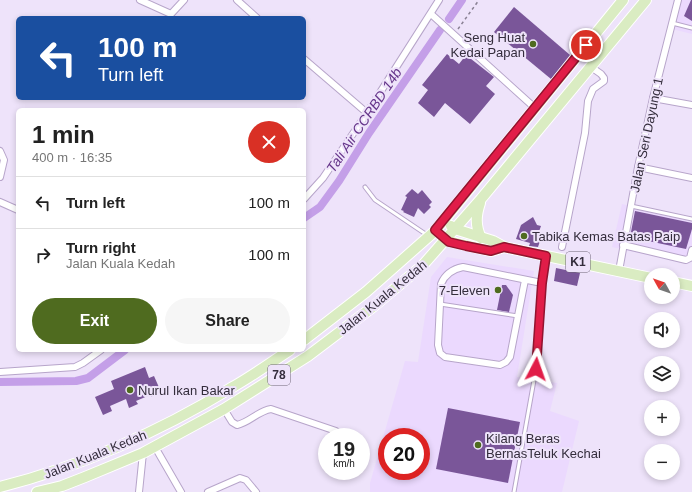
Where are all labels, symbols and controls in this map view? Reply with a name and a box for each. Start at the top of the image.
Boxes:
pin [569,28,603,62]
place label: Seng Huat Kedai Papan [451,30,525,60]
icon: left [32,32,84,84]
text: 100 m [98,32,177,63]
icon: arrive [575,34,597,56]
marker: Seng Huat Kedai Papan [528,39,538,49]
text: Turn left [98,65,163,85]
water label: Tali Air CCRBD 14b [323,65,405,175]
street label: Jalan Seri Dayung 1 [627,76,666,194]
text: 1 min [32,121,95,148]
button: close [248,121,290,163]
text: 400 m · 16:35 [32,150,112,165]
icon: left [32,192,54,214]
text: Turn left [66,194,125,211]
text: 100 m [248,194,290,211]
place label: Tabika Kemas Batas Paip [532,229,680,244]
marker: Tabika Kemas Batas Paip [519,231,529,241]
text: Turn right [66,239,136,256]
icon: right [32,244,54,266]
text: 100 m [248,246,290,263]
road number: K1 [566,252,590,272]
text: Jalan Kuala Kedah [66,256,175,271]
street label: Jalan Kuala Kedah [335,257,429,338]
north arrow [644,268,680,304]
map controls [644,268,680,480]
place label: 7-Eleven [439,283,490,298]
marker: 7-Eleven [493,285,503,295]
button: Exit [32,298,157,344]
button: Share [165,298,290,344]
button: sound [644,312,680,348]
position arrow [515,348,557,390]
button: layers [644,356,680,392]
road number: 78 [268,365,290,385]
place label: Nurul Ikan Bakar [138,383,235,398]
marker: Nurul Ikan Bakar [125,385,135,395]
button: + [644,400,680,436]
street label: Jalan Kuala Kedah [42,427,149,482]
speed limit sign: 20 [378,428,430,480]
place label: Kilang Beras BernasTeluk Kechai [486,431,601,461]
text: 19 [333,438,355,460]
marker: Kilang Beras BernasTeluk Kechai [473,440,483,450]
button: − [644,444,680,480]
text: km/h [333,458,355,469]

